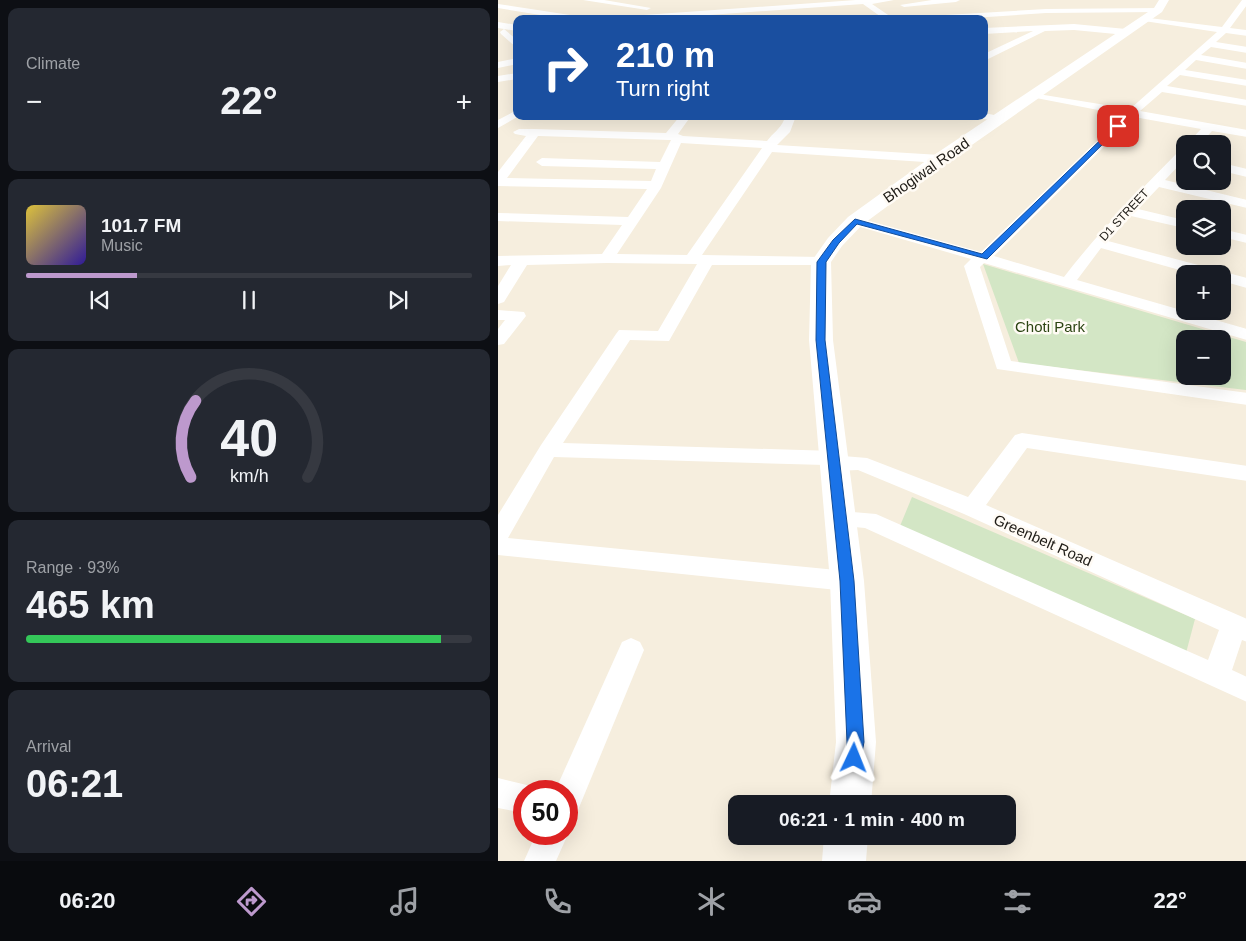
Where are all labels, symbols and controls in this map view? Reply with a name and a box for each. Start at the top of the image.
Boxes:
icon: right [533,35,598,100]
text: 210 m [616,35,715,74]
text: Climate [26,55,80,72]
text: Turn right [616,76,709,101]
text: 22° [220,80,278,122]
text: − [26,86,42,117]
text: + [456,86,472,117]
pin [1097,105,1139,147]
icon: arrive [1104,112,1132,140]
street label: Bhogiwal Road [880,134,972,206]
map controls [1176,135,1231,385]
button: search [1176,135,1231,190]
street label: D1 STREET [1096,186,1152,244]
button: layers [1176,200,1231,255]
text: 101.7 FM [101,215,181,236]
text: Music [101,237,143,254]
button: + [1176,265,1231,320]
icon: previous [86,286,114,314]
icon: pause [235,286,263,314]
icon: next [384,286,412,314]
park label: Choti Park [1015,318,1086,335]
button: − [1176,330,1231,385]
text: 40 [220,409,278,467]
text: km/h [230,466,268,486]
street label: Greenbelt Road [991,511,1095,569]
text: Range · 93% [26,559,119,576]
text: 465 km [26,584,155,626]
position arrow [827,731,879,783]
text: Arrival [26,738,71,755]
text: 06:21 [26,763,123,805]
speed limit sign: 50 [513,780,578,845]
text: 06:21 · 1 min · 400 m [779,809,965,830]
icon: directions [234,884,269,919]
icon: music [387,884,422,919]
icon: phone [540,884,575,919]
icon: climate [694,884,729,919]
icon: car [847,884,882,919]
icon: filters [1000,884,1035,919]
text: 06:20 [59,888,115,913]
text: 22° [1154,888,1187,913]

